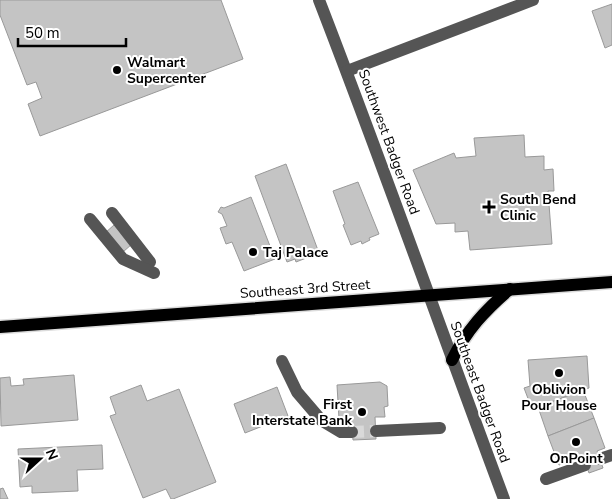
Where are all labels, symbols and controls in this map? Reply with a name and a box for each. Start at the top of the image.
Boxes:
scale bar [18,15,125,47]
text: 50 m [25,23,60,43]
place label: Walmart Supercenter [127,53,206,88]
marker: Walmart Supercenter [111,64,123,76]
street label: Southwest Badger Road [354,67,424,217]
place label: South Bend Clinic [500,190,576,225]
marker: South Bend Clinic [482,200,496,214]
place label: Taj Palace [263,243,329,262]
marker: Taj Palace [247,246,259,258]
street label: Southeast 3rd Street [239,275,371,303]
street label: Southeast Badger Road [446,319,514,465]
marker: Oblivion Pour House [553,367,565,379]
place label: Oblivion Pour House [521,380,597,415]
place label: First Interstate Bank [252,395,353,430]
marker: First Interstate Bank [356,406,368,418]
north arrow [15,434,65,484]
marker: OnPoint [570,436,582,448]
text: N [41,446,62,463]
place label: OnPoint [549,449,603,468]

